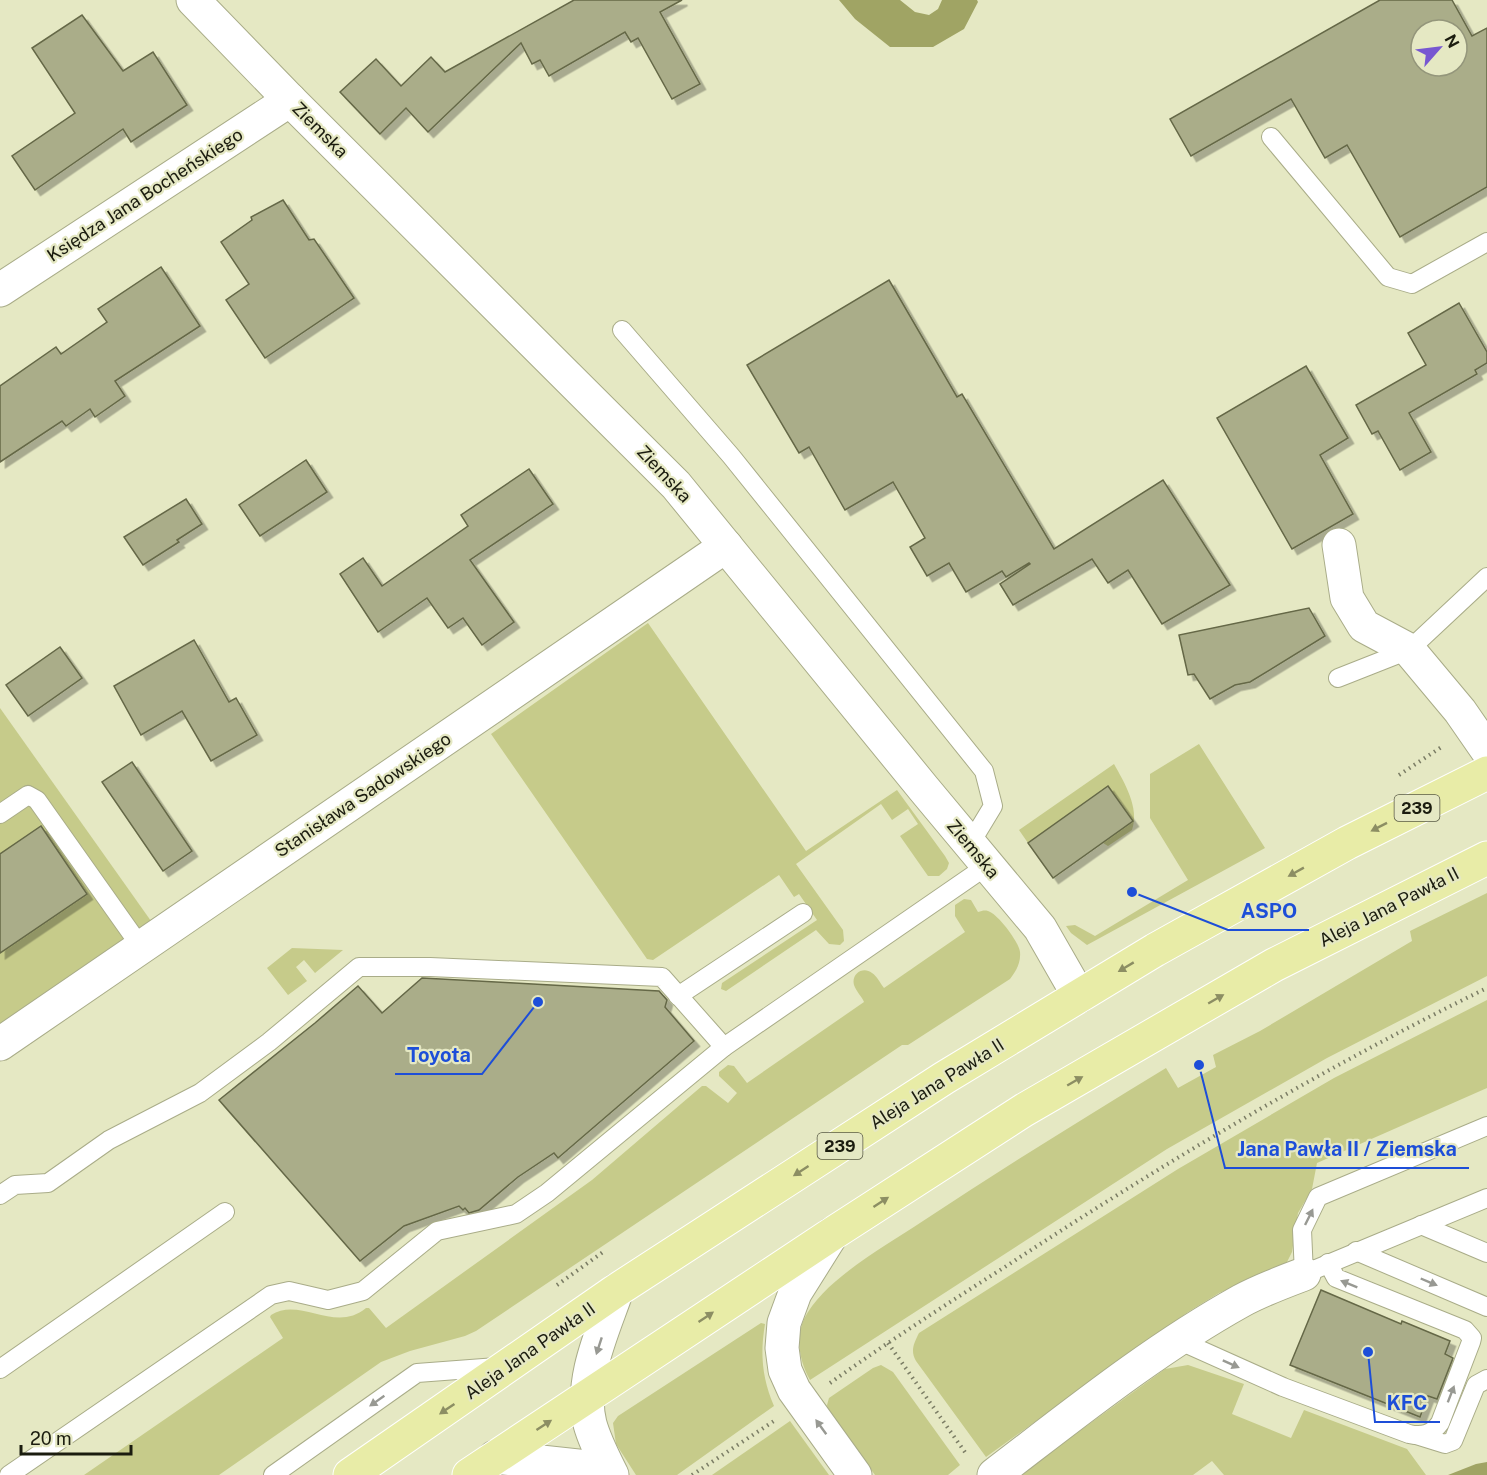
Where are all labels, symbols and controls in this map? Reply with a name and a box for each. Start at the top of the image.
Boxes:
north arrow [1409,18,1469,78]
text: N [1440,31,1463,51]
street label: Ziemska [288,97,353,162]
street label: Księdza Jana Bocheńskiego [43,123,246,266]
street label: Ziemska [633,441,696,507]
street label: Stanisława Sadowskiego [271,728,455,861]
road number: 239 [1394,795,1440,821]
street label: Ziemska [943,815,1004,882]
one-way arrow [1370,823,1387,832]
street label: Aleja Jana Pawła II [1315,862,1462,951]
one-way arrow [1288,866,1304,877]
callout: ASPO [1228,892,1309,930]
text: ASPO [1241,899,1297,923]
one-way arrow [1118,962,1134,973]
one-way arrow [1208,993,1224,1004]
street label: Aleja Jana Pawła II [866,1034,1008,1133]
callout: Toyota [395,1036,482,1074]
text: Toyota [407,1043,471,1067]
one-way arrow [1066,1076,1083,1086]
callout: Jana Pawła II / Ziemska [1225,1130,1469,1168]
road number: 239 [818,1133,862,1159]
text: Jana Pawła II / Ziemska [1237,1137,1457,1161]
one-way arrow [793,1166,809,1177]
one-way arrow [873,1197,889,1208]
one-way arrow [1304,1208,1313,1225]
one-way arrow [1420,1278,1438,1288]
one-way arrow [1340,1279,1358,1289]
street label: Aleja Jana Pawła II [461,1298,599,1403]
one-way arrow [698,1312,714,1323]
one-way arrow [594,1337,603,1355]
one-way arrow [1223,1359,1240,1368]
callout: KFC [1375,1384,1440,1422]
one-way arrow [1447,1385,1456,1403]
text: KFC [1387,1391,1427,1415]
one-way arrow [370,1395,386,1407]
one-way arrow [440,1403,456,1415]
scale bar [21,1418,130,1456]
one-way arrow [536,1420,552,1431]
one-way arrow [815,1420,827,1436]
text: 20 m [30,1428,72,1449]

